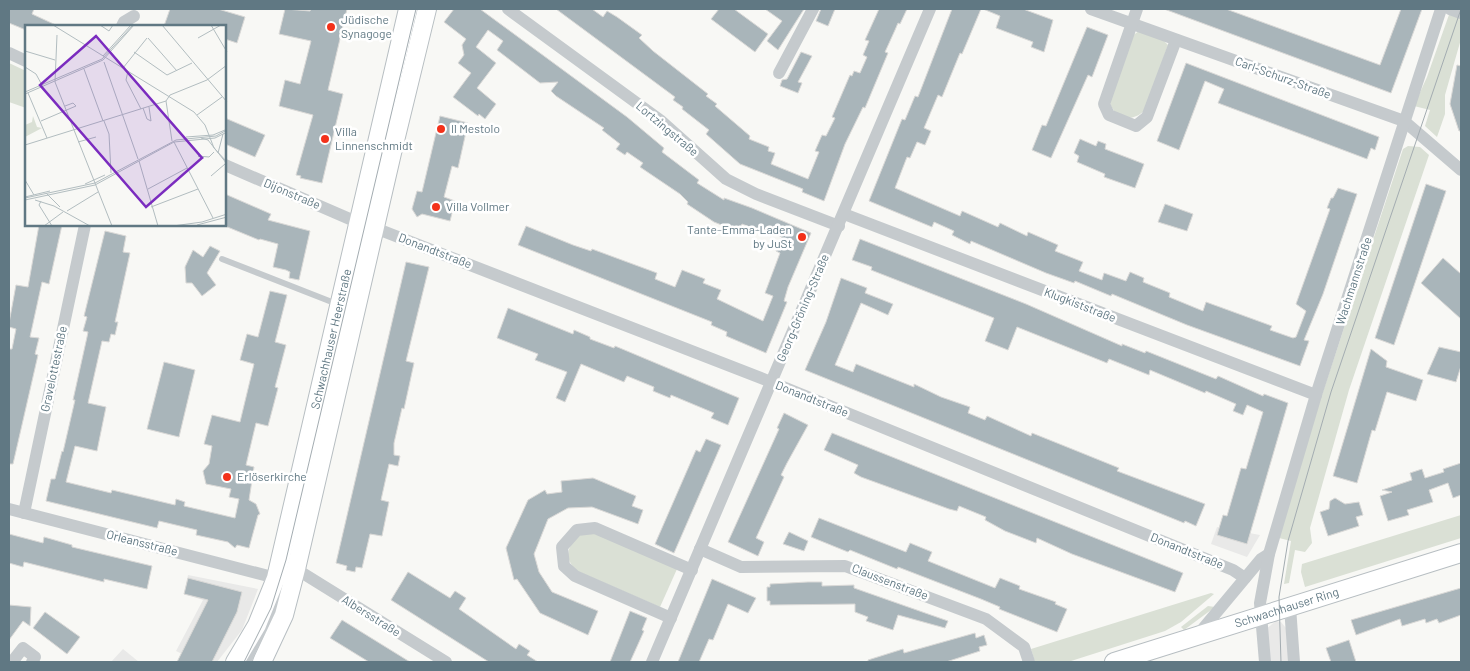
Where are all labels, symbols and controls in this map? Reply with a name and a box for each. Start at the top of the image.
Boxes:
place label: Jüdische Synagoge [341,12,392,40]
marker: Jüdische Synagoge [325,21,337,33]
inset map [25,25,226,226]
street label: Carl-Schurz-Straße [1234,53,1333,101]
street label: Lortzingstraße [634,98,702,158]
place label: Il Mestolo [451,121,500,135]
marker: Il Mestolo [435,123,447,135]
place label: Villa Linnenschmidt [335,124,413,152]
marker: Villa Linnenschmidt [319,133,331,145]
street label: Dijonstraße [262,175,323,211]
place label: Villa Vollmer [446,199,510,213]
marker: Villa Vollmer [430,201,442,213]
place label: Tante-Emma-Laden by JuSt [687,222,792,250]
street label: Donandtstraße [397,230,474,270]
marker: Tante-Emma-Laden by JuSt [796,231,808,243]
street label: Wachmannstraße [1332,235,1374,326]
street label: Georg-Gröning-Straße [773,252,831,364]
street label: Schwachhauser Heerstraße [307,267,354,410]
street label: Klugkiststraße [1042,284,1118,324]
street label: Gravelottestraße [37,325,69,413]
street label: Donandtstraße [774,377,851,419]
place label: Erlöserkirche [237,469,307,483]
marker: Erlöserkirche [221,471,233,483]
street label: Orleansstraße [105,526,179,558]
street label: Donandtstraße [1149,529,1226,571]
street label: Claussenstraße [850,560,930,602]
street label: Schwachhauser Ring [1233,584,1340,630]
street label: Albersstraße [340,592,403,639]

